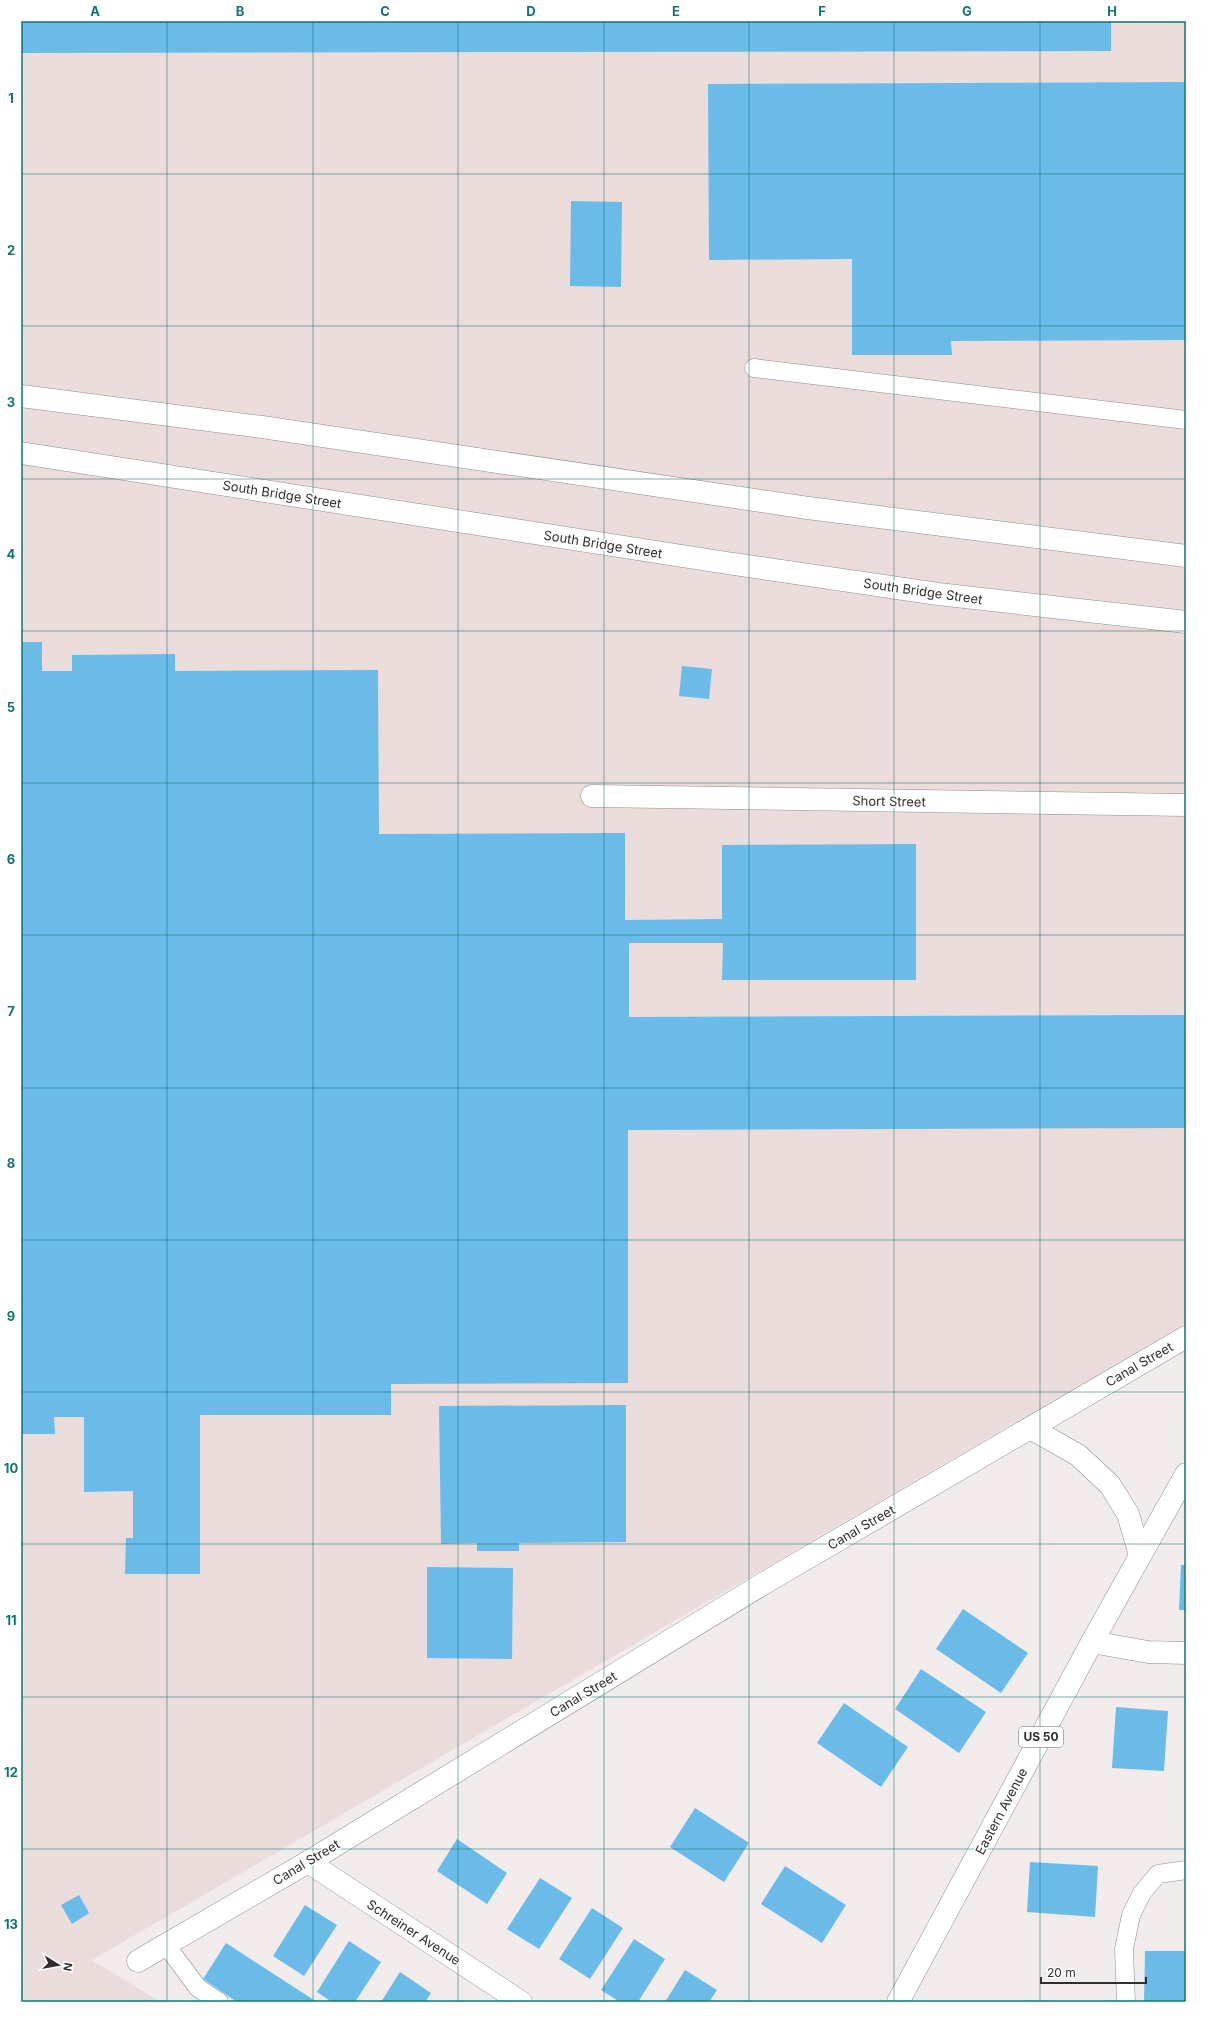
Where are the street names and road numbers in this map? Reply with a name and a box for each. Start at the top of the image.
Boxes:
street label: South Bridge Street [221,477,343,511]
street label: South Bridge Street [542,527,664,561]
street label: South Bridge Street [862,575,984,607]
street label: Short Street [852,792,926,810]
street label: Canal Street [1102,1338,1176,1390]
street label: Canal Street [824,1501,898,1553]
street label: Canal Street [547,1668,619,1720]
road number: US 50 [1019,1727,1063,1747]
street label: Eastern Avenue [971,1765,1031,1857]
street label: Canal Street [270,1836,342,1888]
street label: Schreiner Avenue [364,1896,464,1968]

